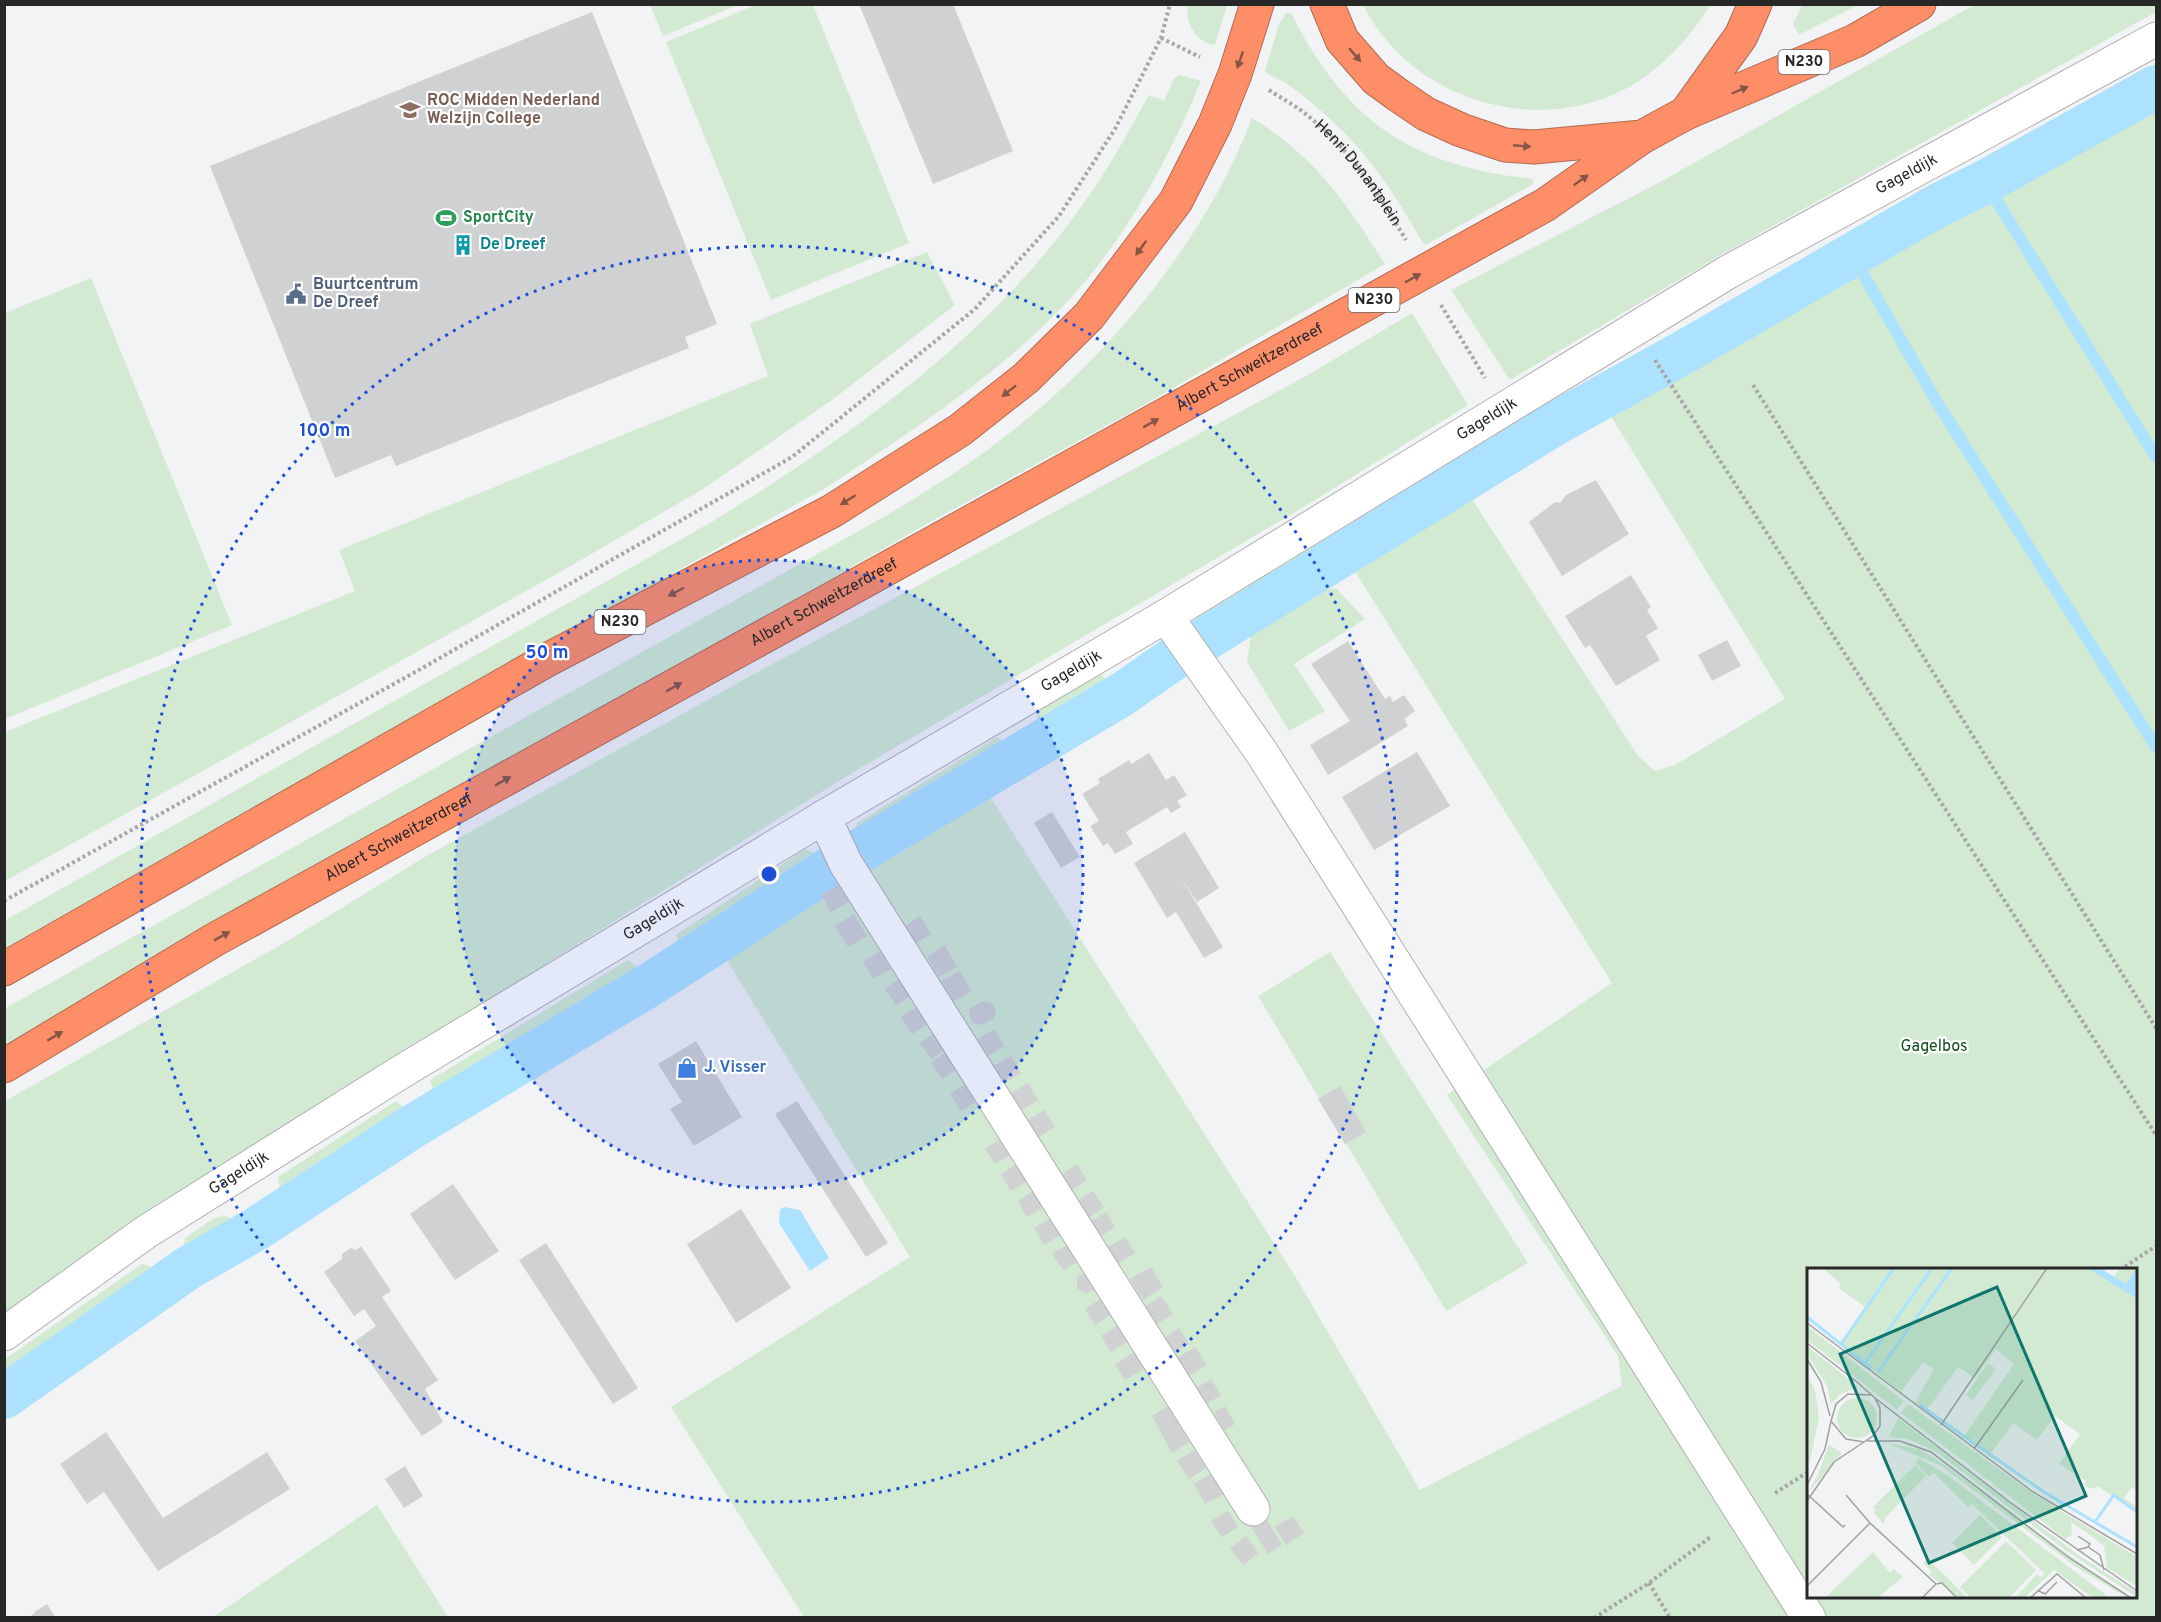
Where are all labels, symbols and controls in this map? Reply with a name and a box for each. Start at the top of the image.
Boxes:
one-way arrow [1348,47,1361,62]
road number: N230 [1778,50,1830,74]
one-way arrow [1235,51,1244,69]
one-way arrow [1731,85,1749,95]
place label: ROC Midden Nederland Welzijn College [427,91,600,129]
school or university icon: ROC Midden Nederland Welzijn College [398,98,422,122]
street label: Henri Dunantplein [1310,116,1405,230]
one-way arrow [1513,141,1532,151]
street label: Gageldijk [1872,150,1941,200]
one-way arrow [1573,174,1589,186]
sports icon: SportCity [434,206,458,230]
place label: SportCity [463,208,534,228]
building icon: De Dreef [451,233,475,257]
place label: De Dreef [480,235,546,255]
one-way arrow [1136,241,1148,256]
one-way arrow [1405,273,1422,283]
place label: Buurtcentrum De Dreef [313,275,419,313]
public building icon: Buurtcentrum De Dreef [284,282,308,306]
road number: N230 [1348,288,1400,312]
street label: Albert Schweitzerdreef [1172,319,1327,417]
one-way arrow [1002,384,1017,396]
street label: Gageldijk [1453,393,1521,446]
one-way arrow [1142,419,1159,429]
text: 100 m [299,420,351,443]
one-way arrow [840,495,856,506]
street label: Albert Schweitzerdreef [747,554,902,652]
one-way arrow [667,587,684,597]
road number: N230 [594,610,646,634]
text: 50 m [525,642,569,665]
street label: Gageldijk [1037,646,1106,697]
one-way arrow [666,682,683,692]
one-way arrow [495,776,512,786]
street label: Albert Schweitzerdreef [322,789,477,887]
centre of rings [759,864,779,884]
street label: Gageldijk [620,894,688,946]
one-way arrow [214,931,231,941]
one-way arrow [47,1031,64,1041]
park label: Gagelbos [1901,1037,1967,1057]
shop icon: J. Visser [675,1056,699,1080]
place label: J. Visser [704,1058,767,1078]
street label: Gageldijk [205,1147,273,1200]
inset map [1807,1268,2137,1598]

